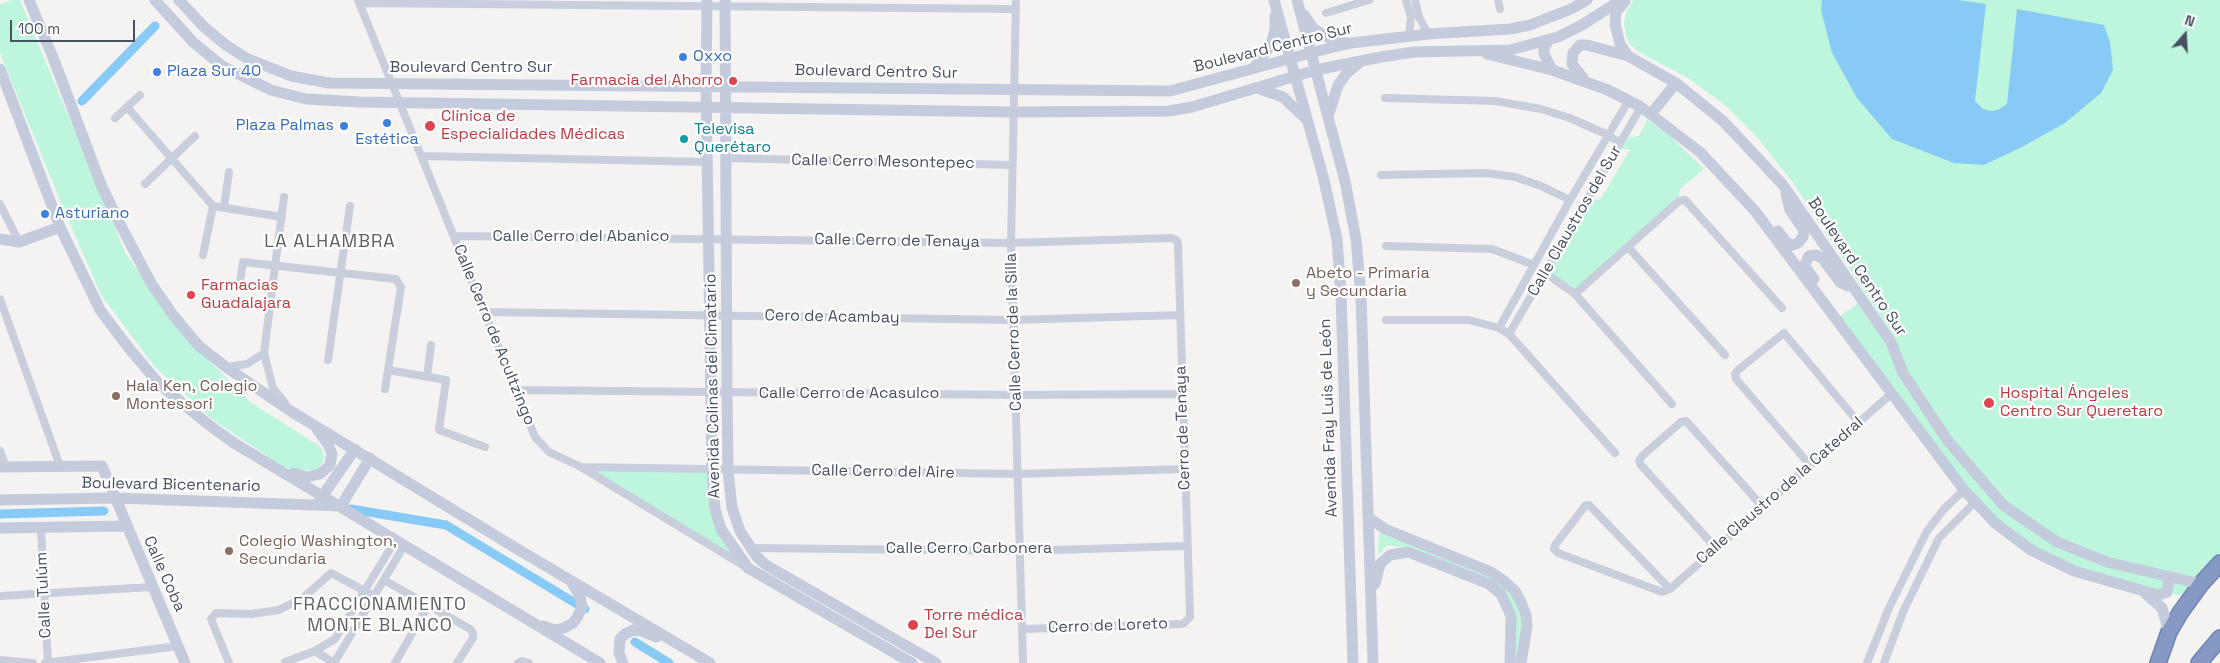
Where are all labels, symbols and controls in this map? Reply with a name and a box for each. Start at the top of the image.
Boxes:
scale bar [12,10,138,42]
north arrow [2160,10,2210,60]
text: N [2183,11,2197,31]
text: 100 m [18,19,60,38]
street label: Boulevard Centro Sur [1192,19,1354,77]
place label: Oxxo [693,47,732,67]
marker: Oxxo [677,51,689,63]
street label: Boulevard Centro Sur [389,58,553,78]
street label: Boulevard Centro Sur [794,61,958,83]
place label: Plaza Sur 40 [167,62,261,82]
marker: Plaza Sur 40 [151,66,163,78]
place label: Farmacia del Ahorro [570,71,723,91]
marker: Farmacia del Ahorro [727,75,739,87]
place label: Clínica de Especialidades Médicas [441,107,625,145]
place label: Plaza Palmas [236,116,334,136]
marker: Estética [381,117,393,129]
marker: Clínica de Especialidades Médicas [423,119,437,133]
marker: Plaza Palmas [338,120,350,132]
place label: Televisa Querétaro [694,120,771,158]
place label: Estética [355,130,419,150]
marker: Televisa Querétaro [678,133,690,145]
street label: Calle Claustros del Sur [1524,142,1626,300]
street label: Calle Cerro Mesontepec [791,151,975,173]
street label: Boulevard Centro Sur [1803,194,1911,340]
place label: Asturiano [55,204,129,224]
marker: Asturiano [39,208,51,220]
street label: Calle Cerro del Abanico [493,227,669,247]
street label: Calle Cerro de Tenaya [814,230,980,252]
district label: LA ALHAMBRA [263,231,397,253]
street label: Calle Cerro de Acultzingo [449,242,539,428]
street label: Calle Cerro de la Silla [1002,253,1026,411]
place label: Abeto - Primaria y Secundaria [1306,264,1430,302]
street label: Avenida Colinas del Cimatario [701,273,725,499]
place label: Farmacias Guadalajara [201,276,291,314]
marker: Abeto - Primaria y Secundaria [1290,277,1302,289]
marker: Farmacias Guadalajara [185,289,197,301]
street label: Cero de Acambay [764,306,900,328]
street label: Avenida Fray Luis de León [1316,318,1342,518]
street label: Cerro de Tenaya [1171,365,1195,491]
place label: Hala Ken, Colegio Montessori [126,377,257,415]
street label: Calle Cerro de Acasulco [759,384,939,404]
place label: Hospital Ángeles Centro Sur Queretaro [2000,384,2163,422]
marker: Hala Ken, Colegio Montessori [110,390,122,402]
marker: Hospital Ángeles Centro Sur Queretaro [1982,396,1996,410]
street label: Calle Claustro de la Catedral [1693,413,1867,569]
street label: Calle Cerro del Aire [811,461,955,483]
street label: Boulevard Bicentenario [81,474,261,496]
place label: Colegio Washington, Secundaria [239,532,397,570]
street label: Calle Coba [139,533,189,615]
street label: Calle Cerro Carbonera [886,539,1052,559]
marker: Colegio Washington, Secundaria [223,545,235,557]
street label: Calle Tulúm [32,551,56,639]
district label: FRACCIONAMIENTO MONTE BLANCO [291,594,469,636]
place label: Torre médica Del Sur [924,606,1023,644]
street label: Cerro de Loreto [1048,614,1168,638]
marker: Torre médica Del Sur [906,618,920,632]

